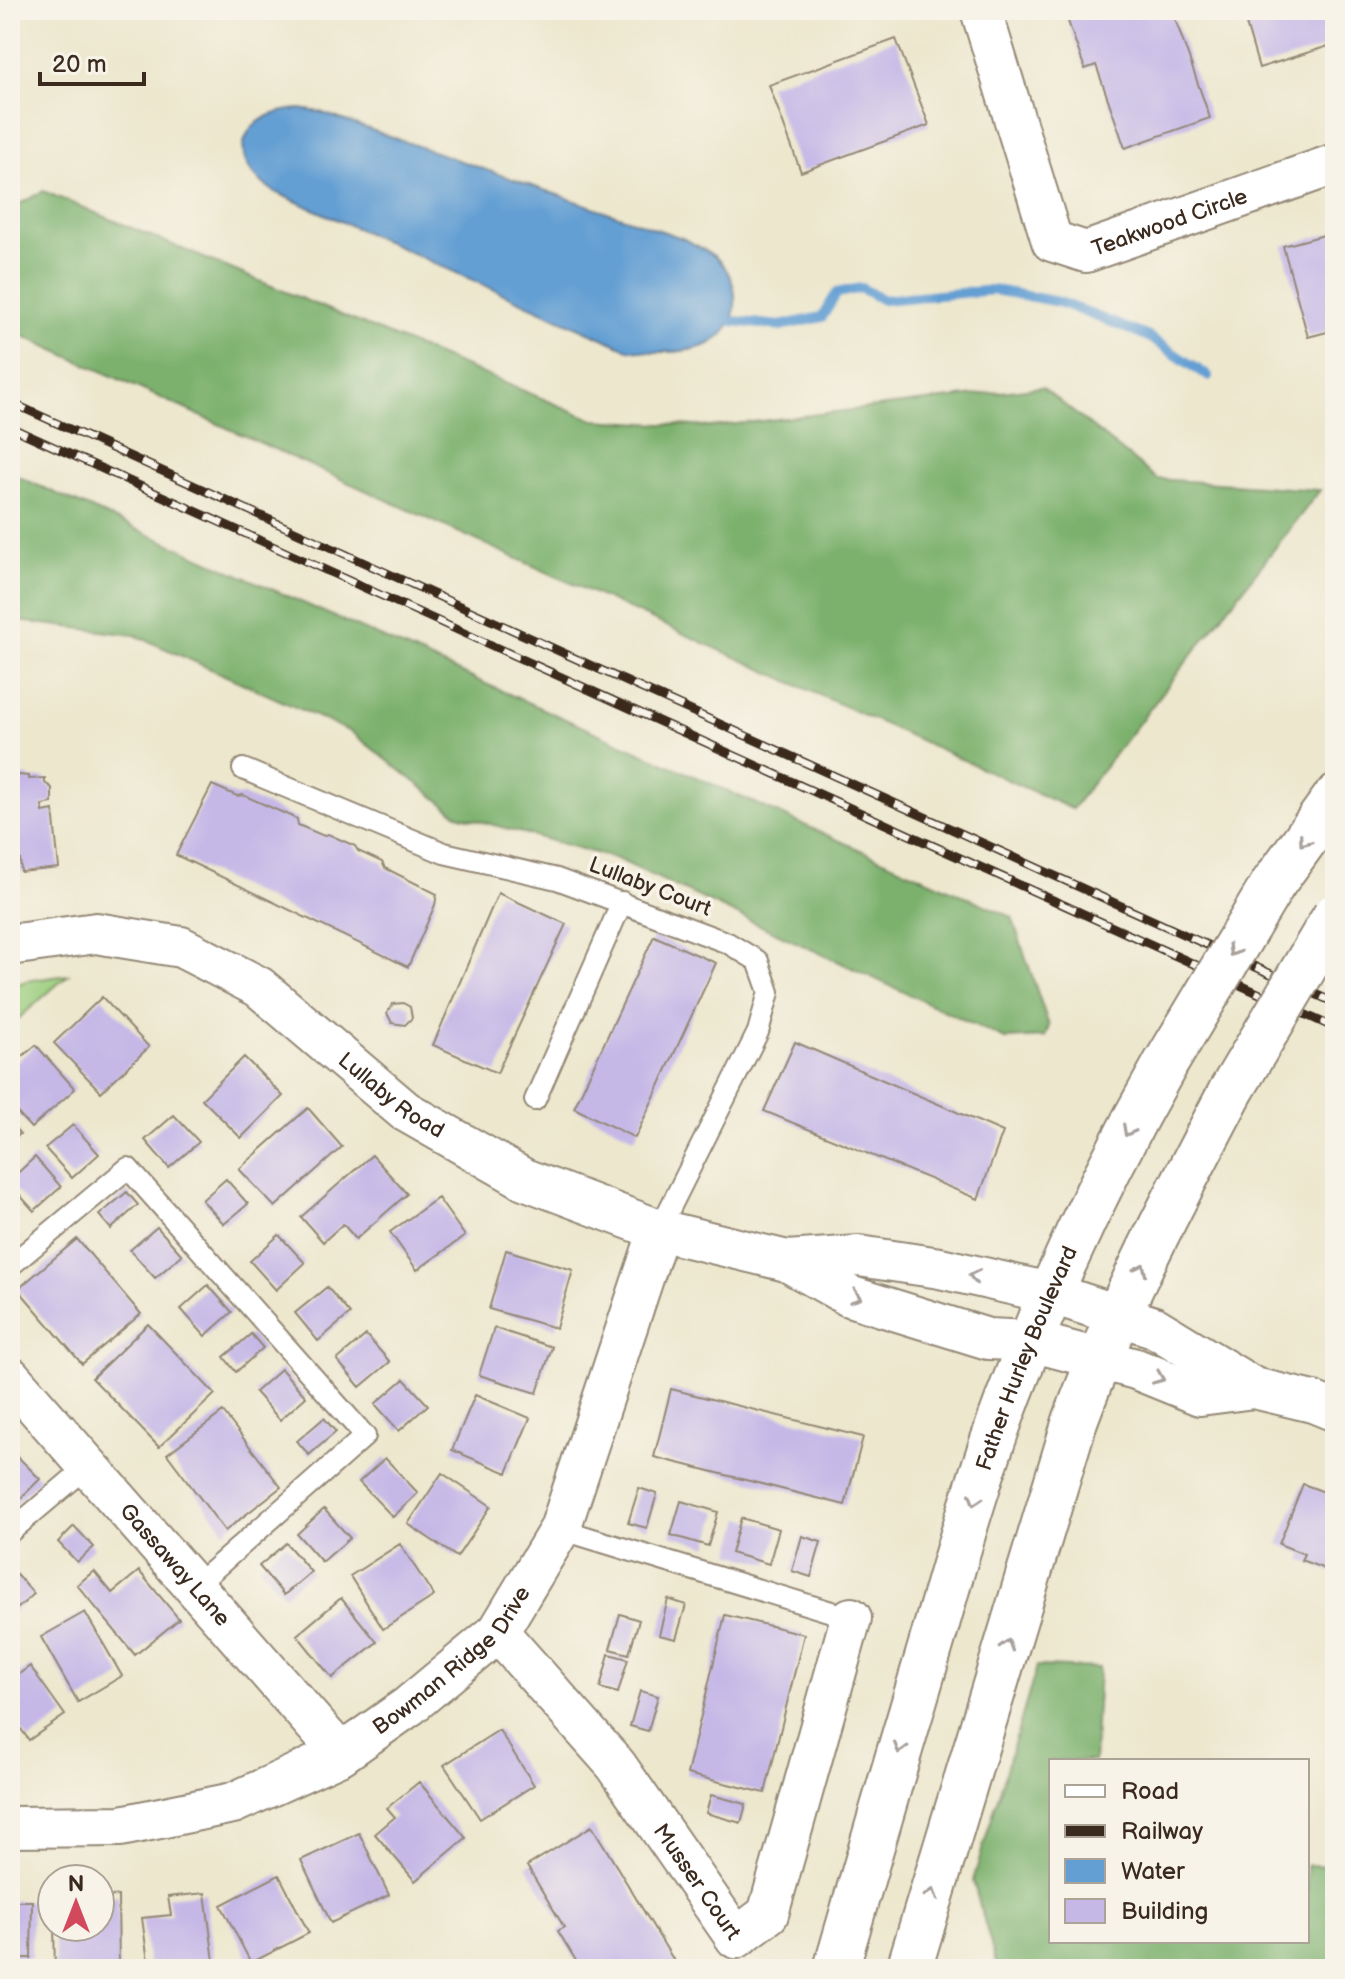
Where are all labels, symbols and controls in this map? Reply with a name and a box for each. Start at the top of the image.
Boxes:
scale bar [40,36,144,86]
text: 20 m [52,50,107,79]
street label: Teakwood Circle [1088,183,1251,262]
one-way arrow [1299,832,1314,847]
street label: Lullaby Court [585,851,715,923]
one-way arrow [1227,942,1243,957]
street label: Lullaby Road [333,1047,449,1144]
one-way arrow [1122,1122,1138,1136]
street label: Father Hurley Boulevard [970,1242,1083,1474]
one-way arrow [1131,1263,1146,1278]
one-way arrow [968,1268,982,1285]
one-way arrow [849,1288,863,1304]
one-way arrow [1151,1369,1165,1385]
one-way arrow [968,1492,984,1506]
street label: Gassaway Lane [114,1498,236,1632]
street label: Bowman Ridge Drive [368,1581,536,1741]
one-way arrow [998,1639,1014,1653]
one-way arrow [893,1741,909,1755]
legend [1049,1759,1309,1943]
text: Road [1121,1777,1179,1806]
text: Railway [1121,1817,1203,1846]
street label: Musser Court [647,1819,747,1945]
text: Water [1121,1857,1185,1886]
north arrow [36,1863,116,1943]
text: N [68,1871,84,1898]
one-way arrow [923,1888,939,1902]
text: Building [1121,1897,1208,1926]

